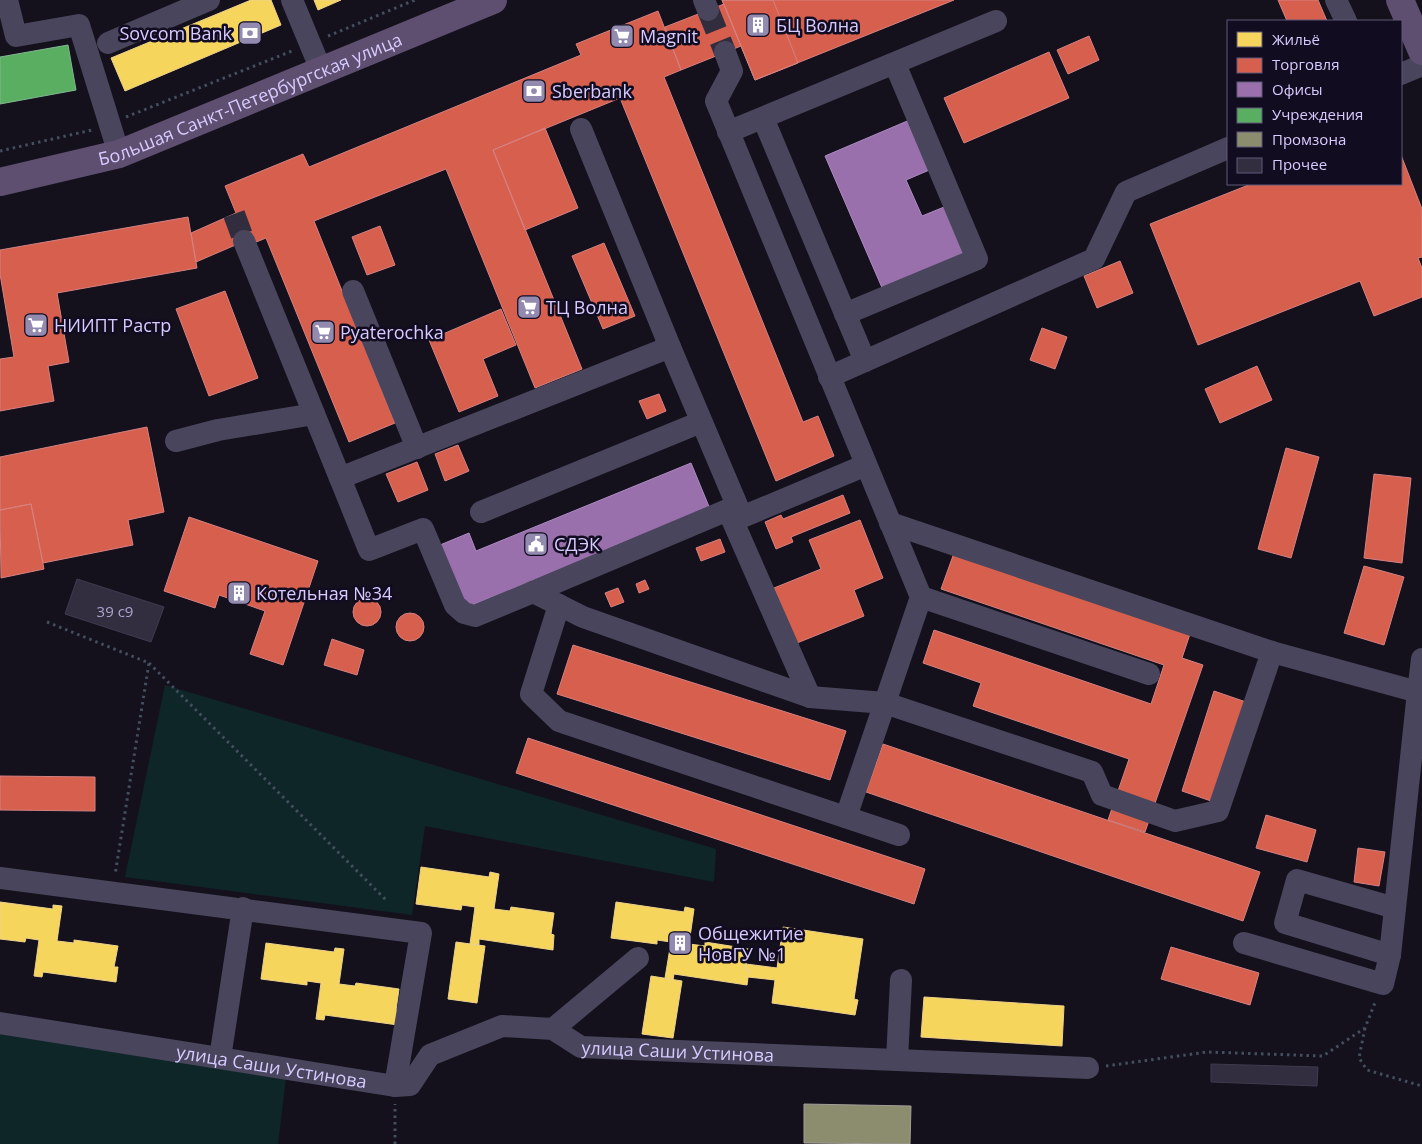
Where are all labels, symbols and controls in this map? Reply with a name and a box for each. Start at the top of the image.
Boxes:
building icon: БЦ Волна [745,12,771,38]
place label: БЦ Волна [776,13,859,37]
bank icon: Sovcom Bank [237,20,263,46]
legend [1227,20,1402,185]
place label: Sovcom Bank [119,21,233,45]
supermarket icon: Magnit [609,23,635,49]
place label: Magnit [640,24,698,48]
street label: Большая Санкт-Петербургская улица [96,27,405,171]
text: Жильё [1272,29,1320,49]
text: Торговля [1272,54,1339,74]
bank icon: Sberbank [521,78,547,104]
place label: Sberbank [552,79,632,103]
text: Офисы [1272,79,1323,99]
text: Учреждения [1272,104,1363,124]
text: Промзона [1272,129,1346,149]
text: Прочее [1272,154,1327,174]
supermarket icon: ТЦ Волна [516,294,542,320]
place label: ТЦ Волна [546,295,628,319]
supermarket icon: НИИПТ Растр [23,312,49,338]
place label: НИИПТ Растр [54,313,171,337]
supermarket icon: Pyaterochka [310,319,336,345]
place label: Pyaterochka [340,320,444,344]
public building icon: СДЭК [523,531,549,557]
place label: СДЭК [554,532,600,556]
building icon: Котельная №34 [226,580,252,606]
place label: Котельная №34 [256,581,392,605]
house number: 39 с9 [97,601,133,621]
place label: Общежитие НовГУ №1 [698,921,804,966]
building icon: Общежитие НовГУ №1 [667,930,693,956]
street label: улица Саши Устинова [581,1035,775,1067]
street label: улица Саши Устинова [175,1039,369,1093]

